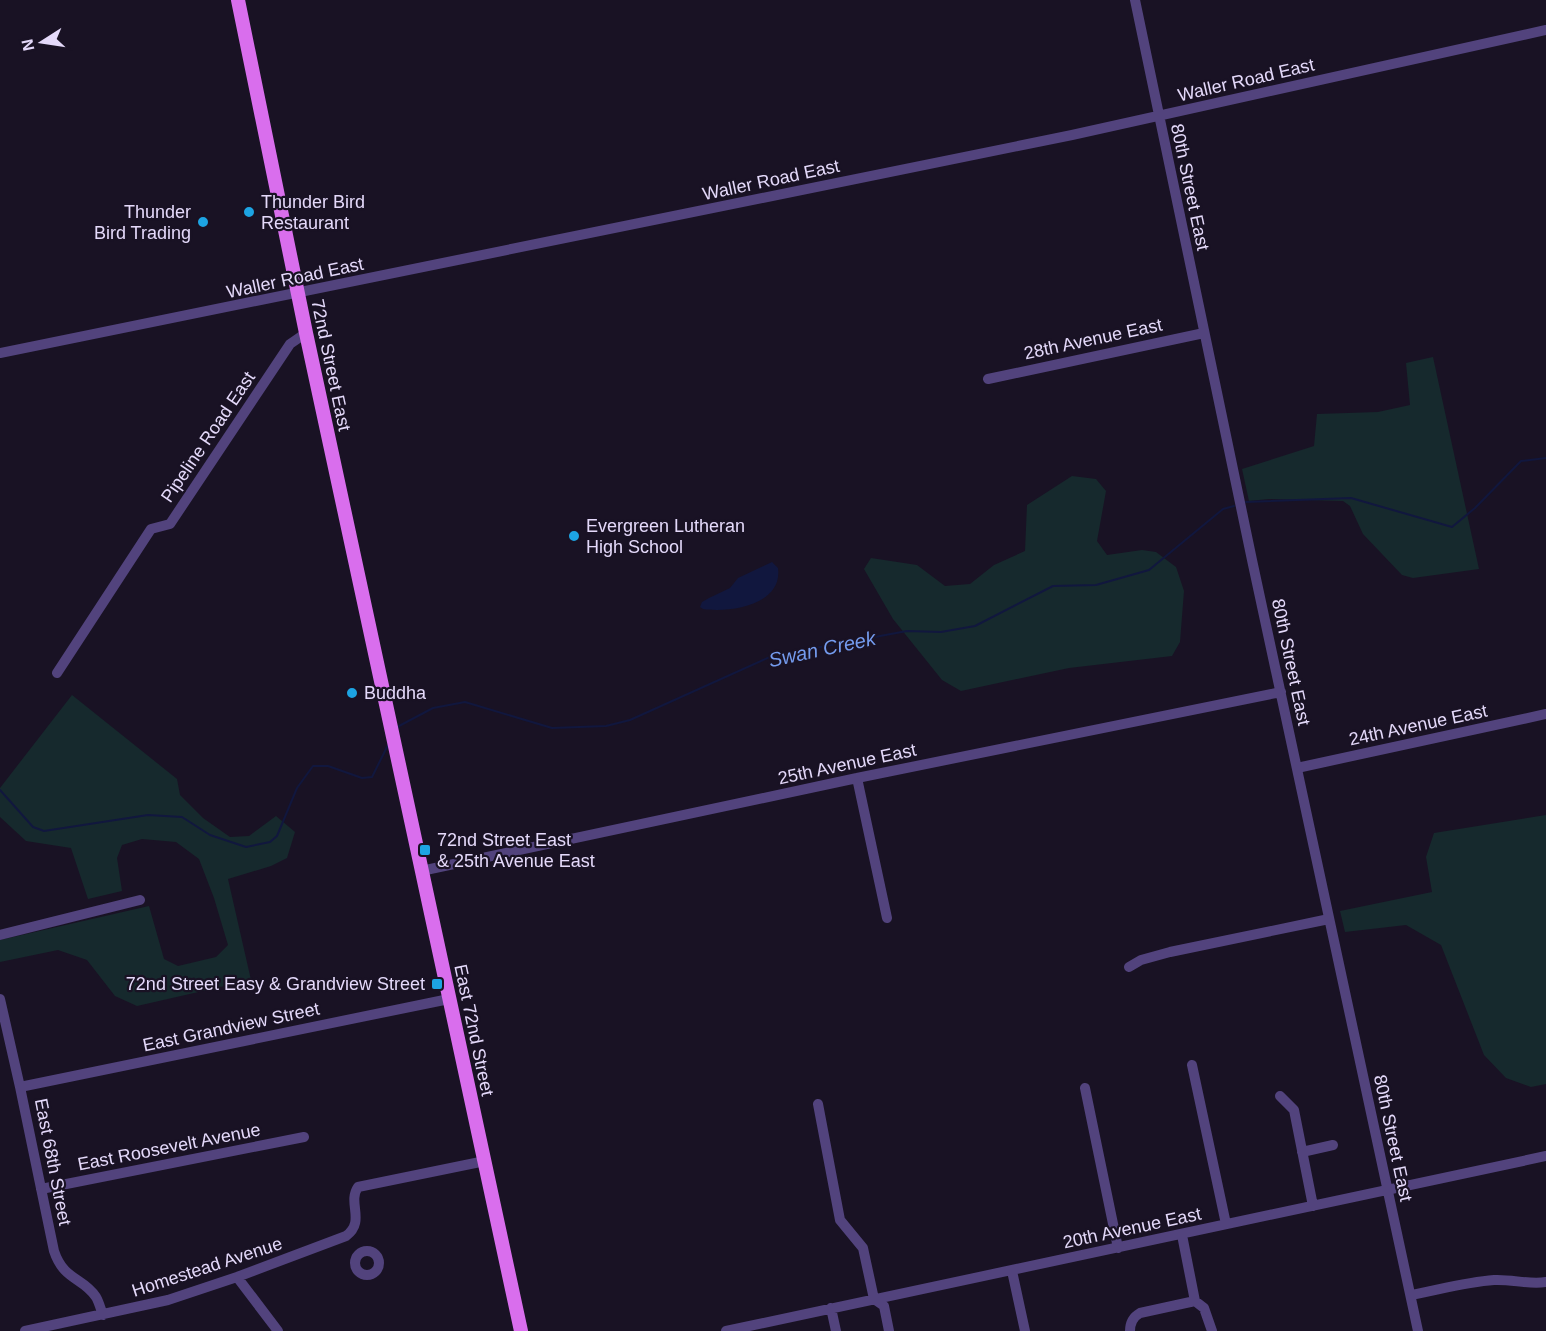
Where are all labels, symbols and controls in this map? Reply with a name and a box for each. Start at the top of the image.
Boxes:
north arrow [12,12,72,72]
text: N [18,38,37,52]
street label: Waller Road East [1176,55,1316,105]
street label: 80th Street East [1167,122,1213,252]
street label: Waller Road East [701,156,841,204]
place label: Thunder Bird Restaurant [261,192,365,233]
place label: Thunder Bird Trading [94,202,191,243]
marker: Thunder Bird Restaurant [242,205,256,219]
marker: Thunder Bird Trading [196,215,210,229]
street label: Waller Road East [225,254,365,302]
street label: 72nd Street East [307,297,355,433]
street label: 28th Avenue East [1022,315,1164,363]
street label: Pipeline Road East [157,368,259,506]
place label: Evergreen Lutheran High School [586,516,745,557]
marker: Evergreen Lutheran High School [567,529,581,543]
street label: 80th Street East [1268,597,1314,727]
water label: Swan Creek [766,627,879,671]
place label: Buddha [364,683,427,703]
marker: Buddha [345,686,359,700]
street label: 24th Avenue East [1347,701,1489,749]
street label: 25th Avenue East [776,740,918,788]
place label: 72nd Street East & 25th Avenue East [437,830,595,871]
marker: 72nd Street East & 25th Avenue East [418,843,432,857]
street label: East 72nd Street [450,962,498,1098]
place label: 72nd Street Easy & Grandview Street [126,974,425,994]
marker: 72nd Street Easy & Grandview Street [430,977,444,991]
street label: East Grandview Street [141,998,321,1056]
street label: 80th Street East [1370,1073,1416,1203]
street label: East 68th Street [31,1097,75,1227]
street label: East Roosevelt Avenue [76,1119,262,1175]
street label: 20th Avenue East [1061,1204,1203,1252]
street label: Homestead Avenue [129,1233,285,1301]

